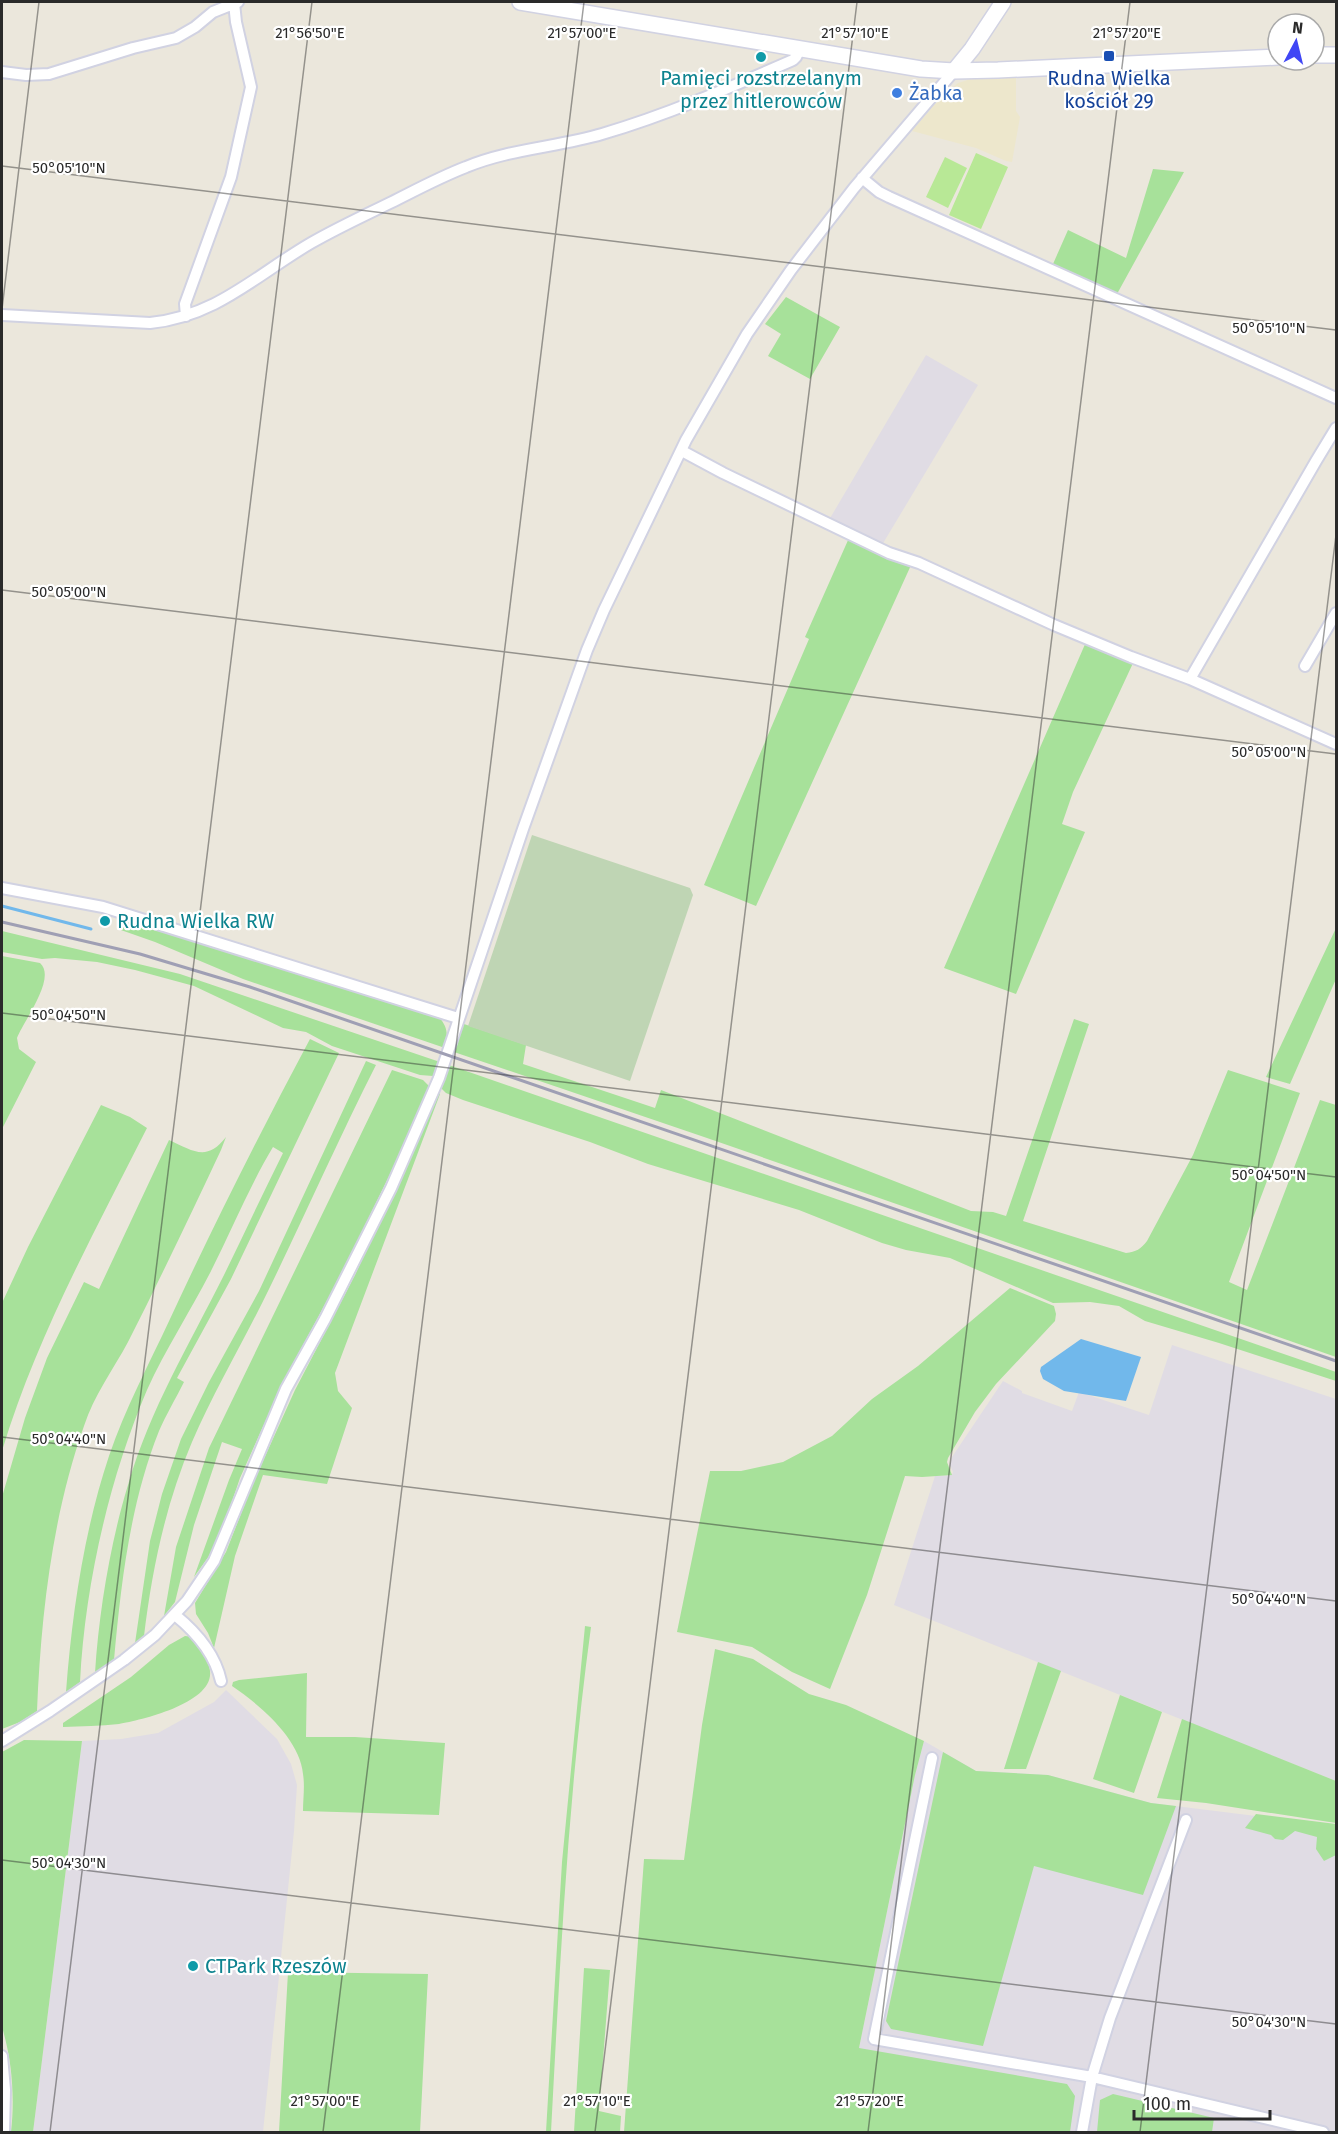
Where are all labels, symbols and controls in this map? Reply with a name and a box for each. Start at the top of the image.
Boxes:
north arrow [1266,12,1326,72]
text: N [1291,18,1304,38]
text: 21°56'50"E [275,24,345,42]
text: 21°57'00"E [547,24,617,42]
text: 21°57'10"E [821,24,889,42]
text: 21°57'20"E [1093,24,1161,42]
marker: Rudna Wielka kościół 29 [1102,49,1116,63]
marker: Pamięci rozstrzelanym przez hitlerowców [754,50,768,64]
place label: Pamięci rozstrzelanym przez hitlerowców [660,66,862,113]
place label: Rudna Wielka kościół 29 [1047,66,1171,113]
place label: Żabka [909,81,963,105]
marker: Żabka [890,86,904,100]
text: 50°05'10"N [32,159,106,177]
text: 50°05'10"N [1232,319,1306,337]
text: 50°05'00"N [31,583,107,601]
text: 50°05'00"N [1231,743,1307,761]
place label: Rudna Wielka RW [117,909,275,933]
marker: Rudna Wielka RW [98,914,112,928]
text: 50°04'50"N [32,1006,106,1024]
text: 50°04'50"N [1232,1166,1306,1184]
text: 50°04'40"N [32,1430,106,1448]
text: 50°04'40"N [1232,1590,1306,1608]
text: 50°04'30"N [32,1854,106,1872]
place label: CTPark Rzeszów [205,1954,347,1978]
marker: CTPark Rzeszów [186,1959,200,1973]
text: 50°04'30"N [1232,2013,1306,2031]
scale bar [1134,2083,1270,2121]
text: 21°57'00"E [290,2092,360,2110]
text: 21°57'10"E [563,2092,631,2110]
text: 21°57'20"E [836,2092,904,2110]
text: 100 m [1143,2093,1191,2115]

